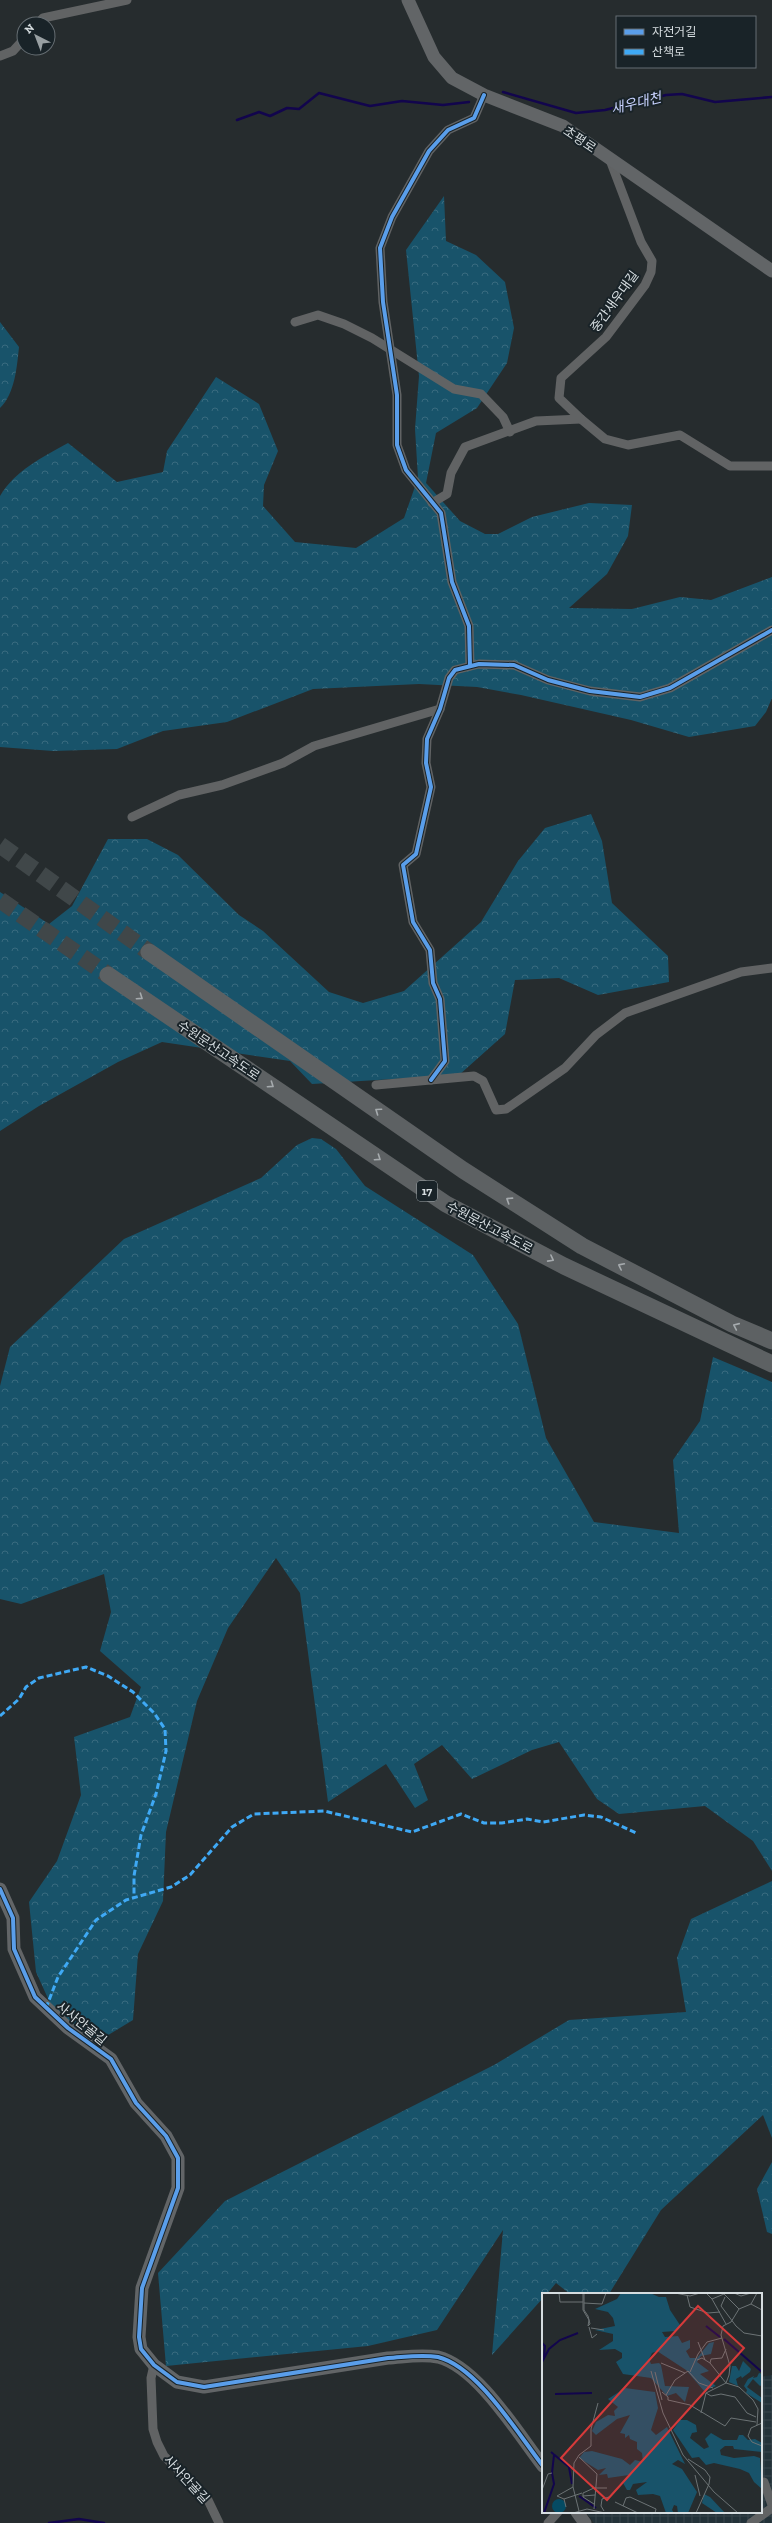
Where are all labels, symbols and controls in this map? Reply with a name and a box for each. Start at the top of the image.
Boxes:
north arrow [16,16,56,56]
legend [616,16,756,68]
text: N [22,21,38,37]
text: 자전거길 [652,25,696,39]
text: 산책로 [652,45,685,59]
water label: 새우대천 [609,89,664,118]
street label: 초평로 [561,123,599,156]
street label: 중간새우대길 [587,268,642,335]
one-way arrow [136,992,143,1000]
street label: 수원문산고속도로 [175,1017,263,1083]
one-way arrow [267,1080,274,1088]
one-way arrow [376,1109,383,1116]
one-way arrow [374,1153,381,1160]
road number: 17 [417,1181,437,1201]
one-way arrow [506,1197,513,1204]
street label: 수원문산고속도로 [444,1198,536,1257]
one-way arrow [547,1254,554,1262]
one-way arrow [617,1264,625,1271]
one-way arrow [733,1323,741,1331]
street label: 사사안골길 [54,1999,110,2048]
inset map [542,2293,762,2513]
street label: 사사안골길 [161,2452,213,2506]

